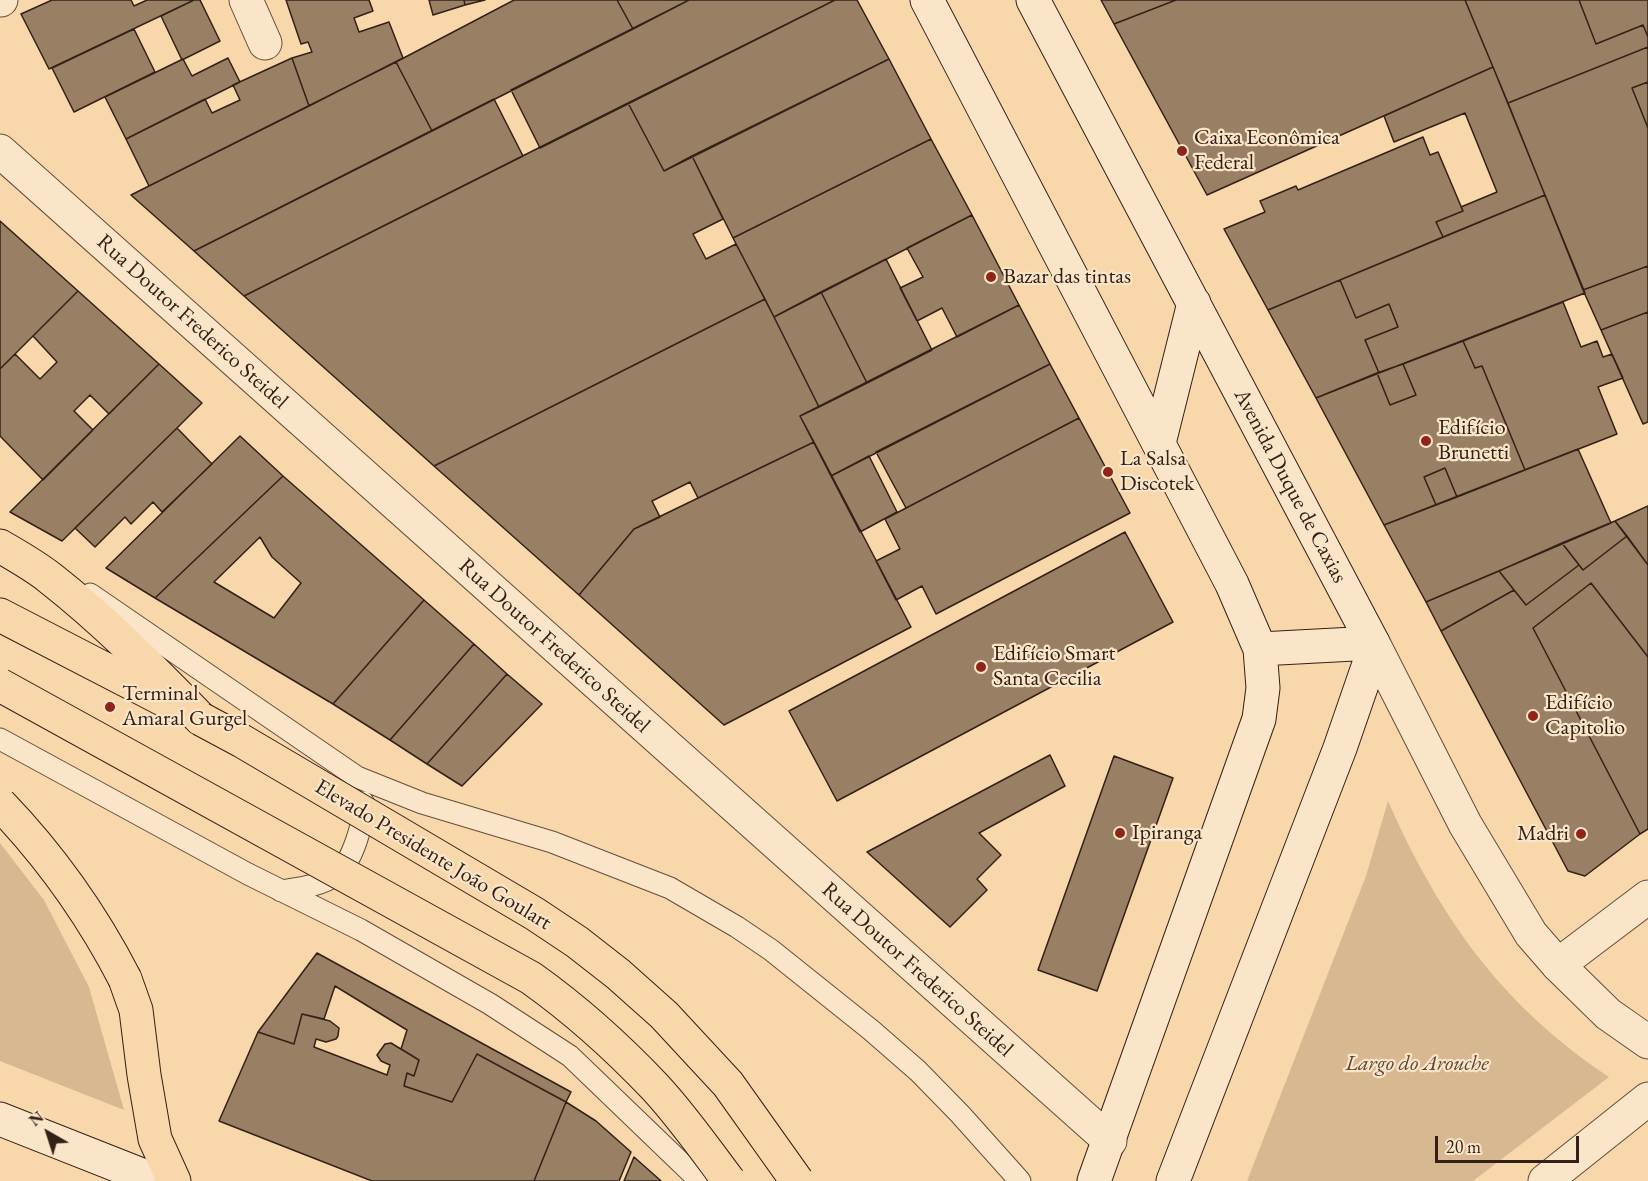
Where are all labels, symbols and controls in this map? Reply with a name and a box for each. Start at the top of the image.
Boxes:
place label: Caixa Econômica Federal [1194,125,1340,176]
marker: Caixa Econômica Federal [1175,144,1189,158]
street label: Rua Doutor Frederico Steidel [91,229,293,415]
place label: Bazar das tintas [1003,264,1131,290]
marker: Bazar das tintas [984,270,998,284]
street label: Avenida Duque de Caxias [1228,384,1352,588]
place label: Edifício Brunetti [1438,415,1509,466]
marker: Edifício Brunetti [1419,434,1433,448]
place label: La Salsa Discotek [1120,446,1194,498]
marker: La Salsa Discotek [1101,465,1115,479]
street label: Rua Doutor Frederico Steidel [453,553,655,739]
place label: Edifício Smart Santa Cecilia [993,641,1115,692]
marker: Edifício Smart Santa Cecilia [974,660,988,674]
place label: Terminal Amaral Gurgel [122,681,247,732]
place label: Edifício Capitolio [1545,690,1625,742]
marker: Terminal Amaral Gurgel [103,700,117,714]
marker: Edifício Capitolio [1526,709,1540,723]
street label: Elevado Presidente João Goulart [310,774,556,936]
place label: Ipiranga [1132,820,1202,846]
place label: Madri [1517,821,1569,847]
marker: Ipiranga [1113,826,1127,840]
marker: Madri [1574,827,1588,841]
street label: Rua Doutor Frederico Steidel [816,877,1018,1063]
park label: Largo do Arouche [1345,1051,1489,1077]
north arrow [18,1103,78,1163]
text: N [25,1106,48,1131]
scale bar [1438,1124,1582,1162]
text: 20 m [1446,1135,1481,1158]

